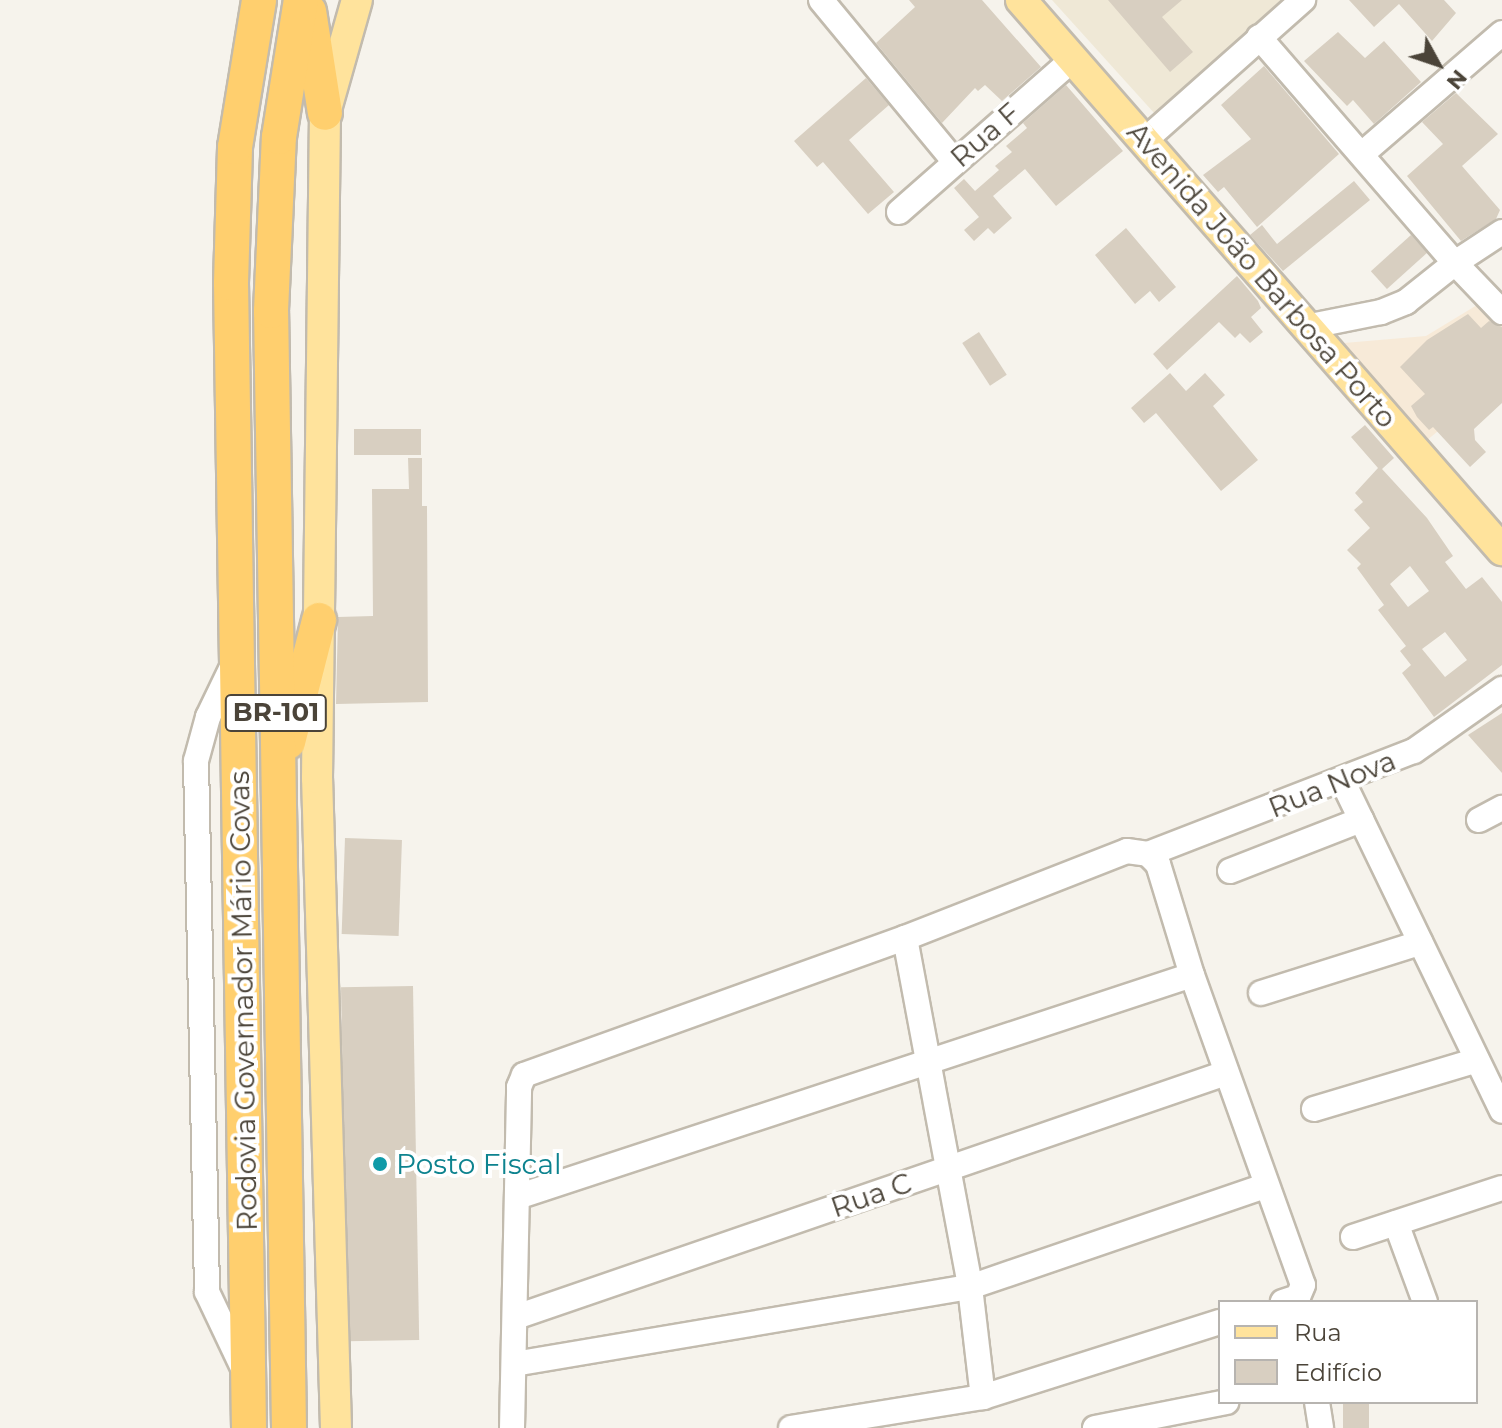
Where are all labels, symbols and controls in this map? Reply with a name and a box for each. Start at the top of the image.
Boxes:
north arrow [1398,24,1478,104]
text: N [1441,64,1473,95]
street label: Rua F [944,96,1026,174]
street label: Avenida João Barbosa Porto [1120,116,1404,434]
road number: BR-101 [224,691,328,735]
street label: Rua Nova [1264,743,1400,825]
street label: Rodovia Governador Mário Covas [222,771,264,1231]
place label: Posto Fiscal [396,1147,561,1181]
marker: Posto Fiscal [371,1155,389,1173]
street label: Rua C [826,1166,916,1224]
legend [1218,1300,1478,1404]
text: Rua [1294,1318,1342,1347]
text: Edifício [1294,1358,1382,1387]

